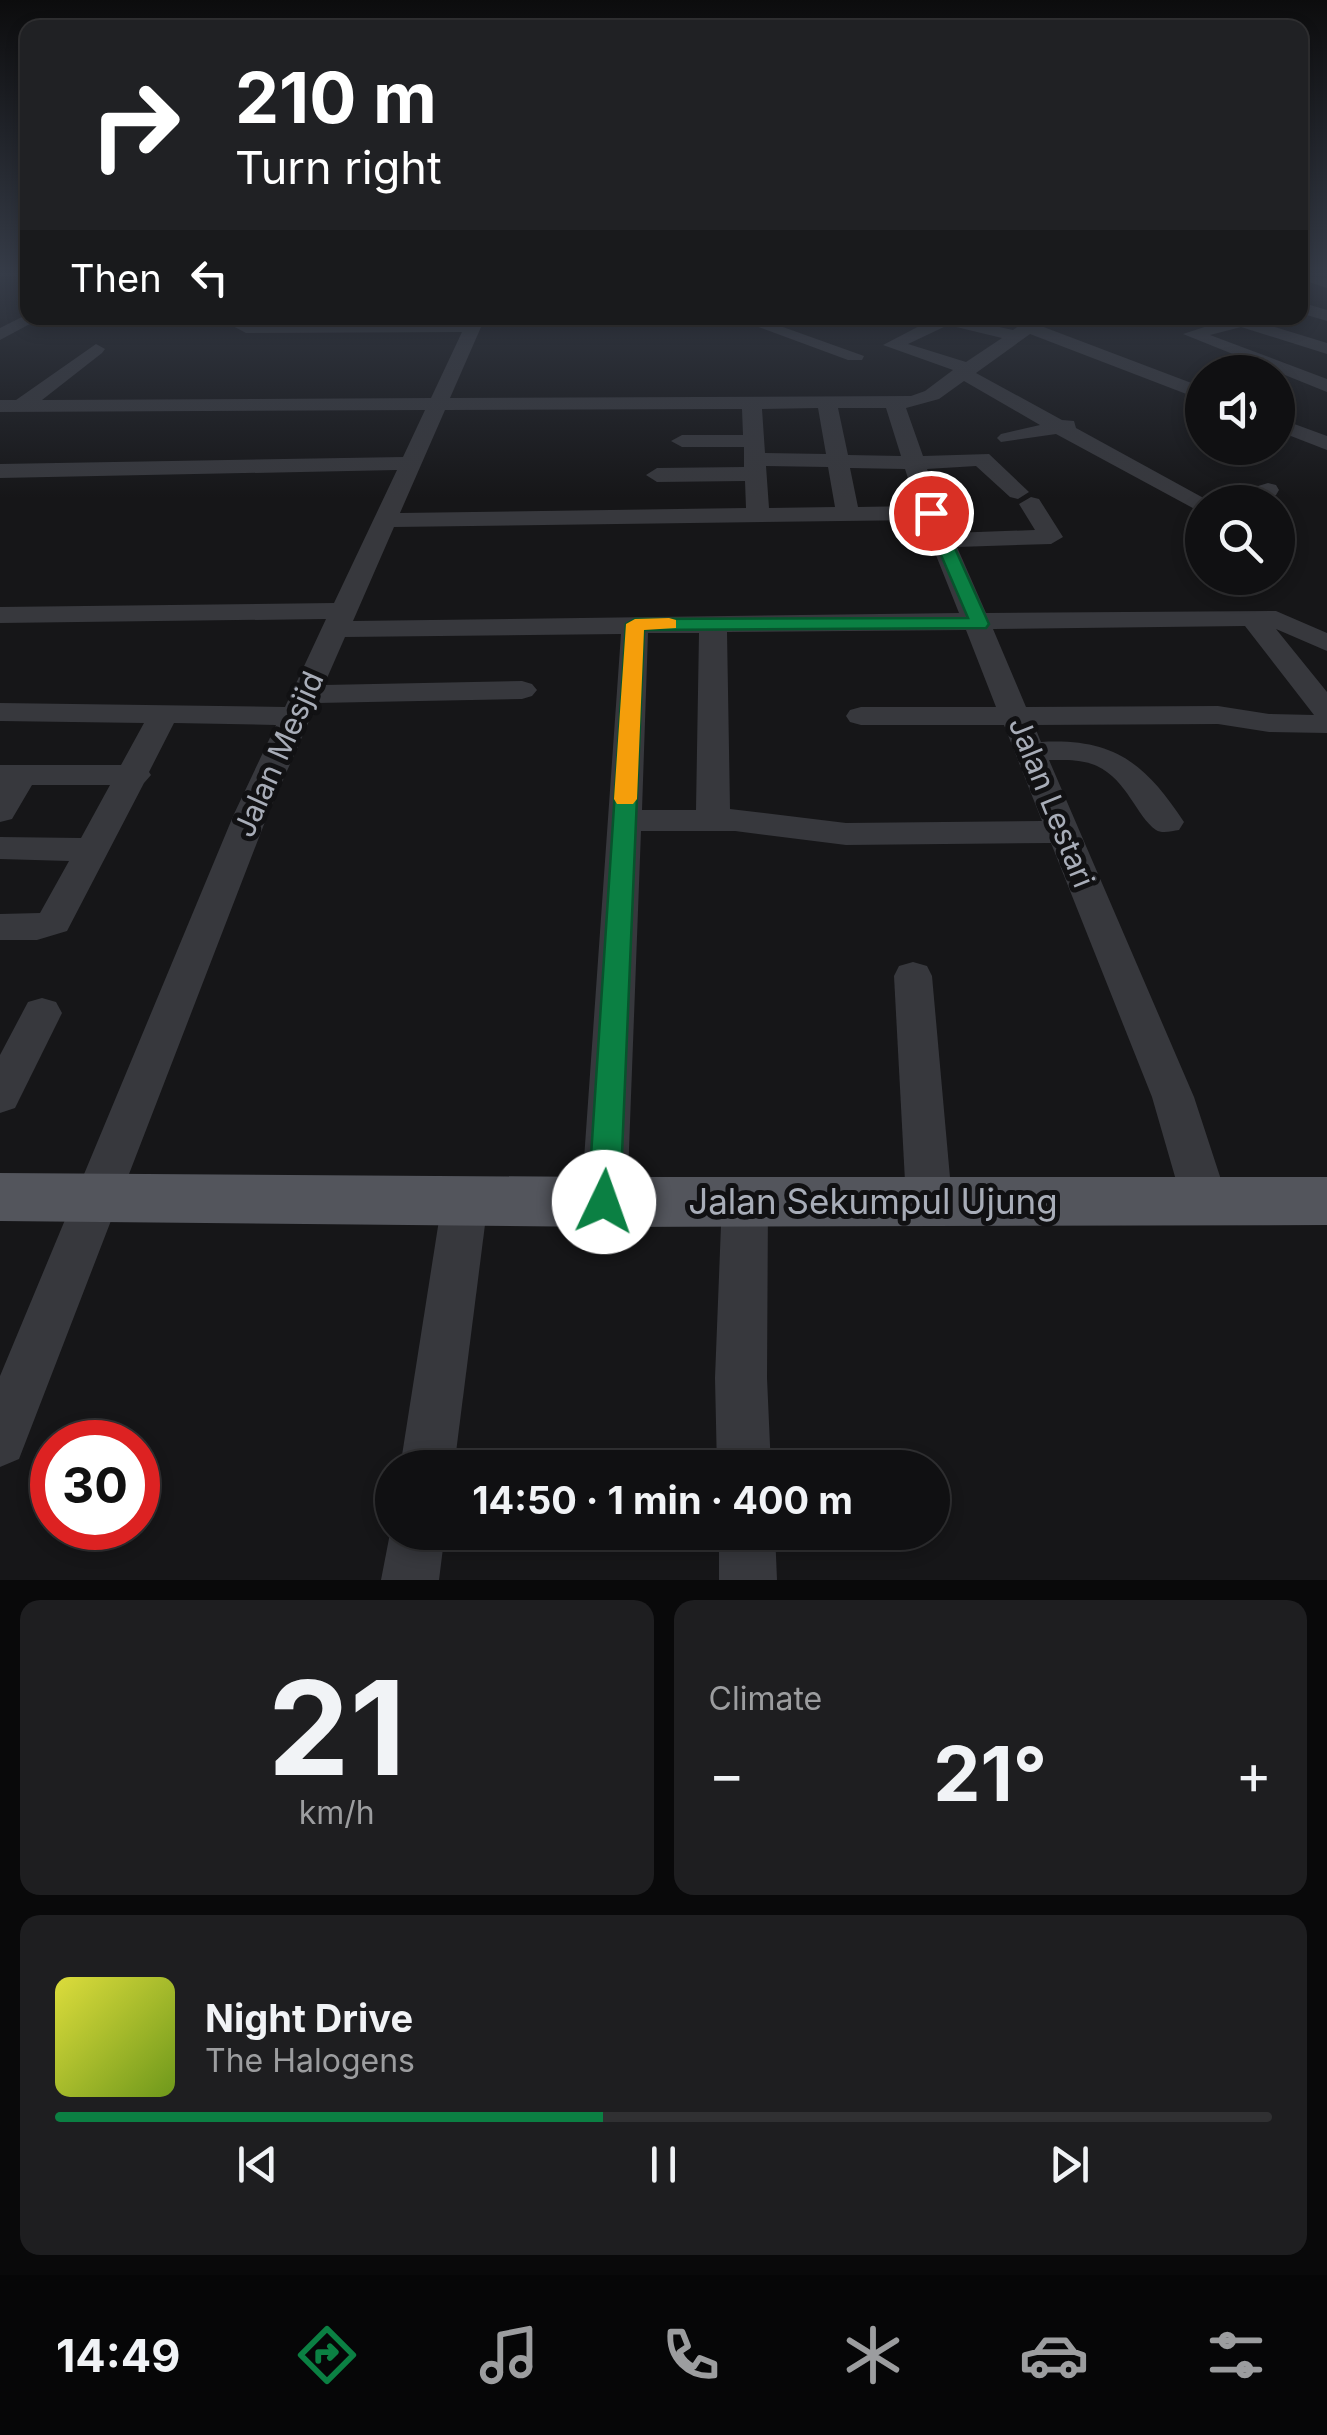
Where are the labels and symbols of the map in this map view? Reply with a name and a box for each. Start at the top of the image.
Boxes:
pin [889,471,974,556]
street label: Jalan Mesjid [225,666,331,842]
street label: Jalan Lestari [1002,712,1102,892]
position arrow [552,1150,656,1254]
street label: Jalan Sekumpul Ujung [688,1180,1058,1222]
speed limit sign: 30 [30,1420,160,1550]

